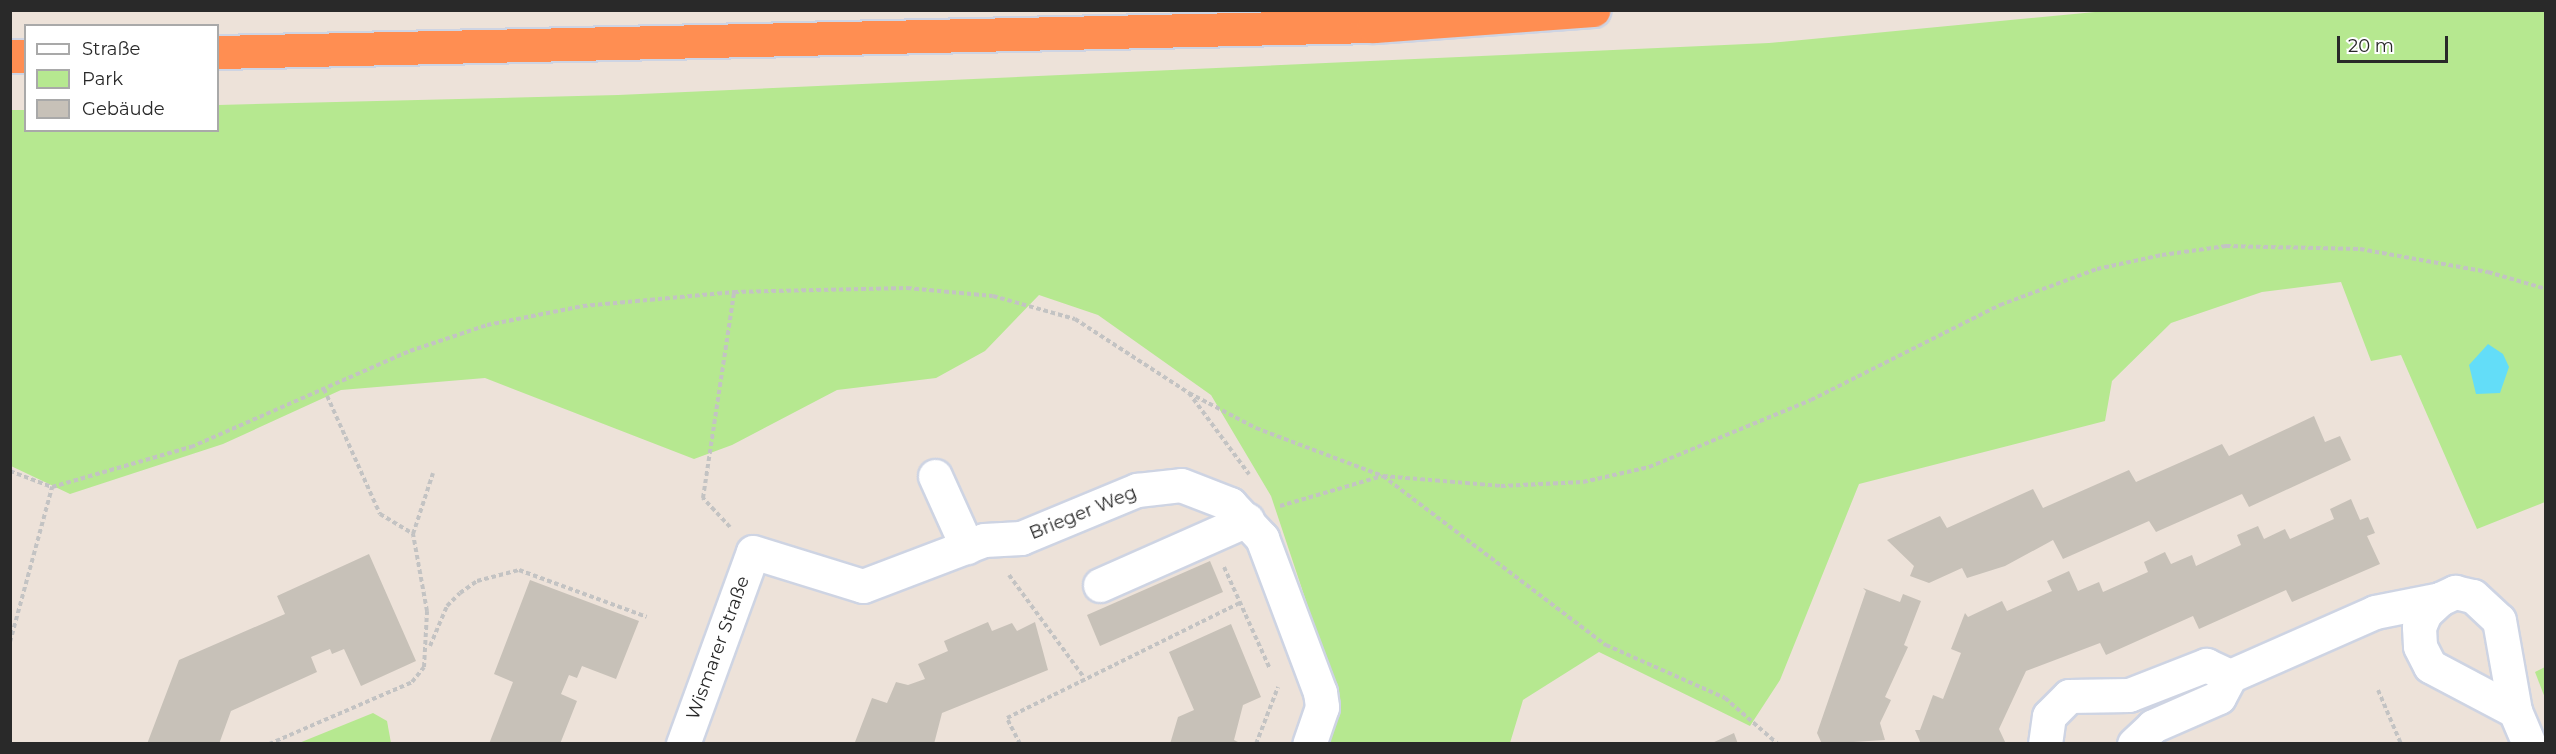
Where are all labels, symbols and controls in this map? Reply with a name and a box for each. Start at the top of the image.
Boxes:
legend [24,24,219,132]
scale bar [2340,24,2451,62]
text: 20 m [2348,35,2394,57]
text: Straße [82,38,140,60]
text: Park [82,68,123,90]
text: Gebäude [82,98,165,120]
street label: Brieger Weg [1026,482,1140,544]
street label: Wismarer Straße [682,573,754,723]

